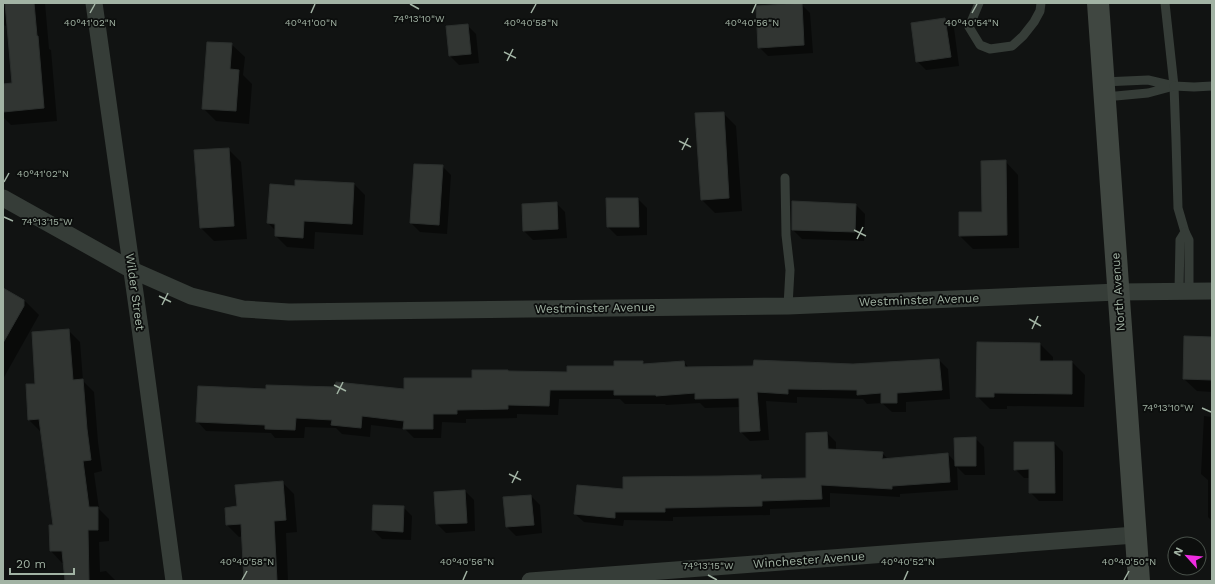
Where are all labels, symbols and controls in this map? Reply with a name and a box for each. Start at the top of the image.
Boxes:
text: 74°13'10"W [393,13,445,24]
text: 40°41'02"N [64,17,116,28]
text: 40°41'00"N [285,17,337,28]
text: 40°40'58"N [504,17,558,28]
text: 40°40'56"N [725,17,779,28]
text: 40°40'54"N [945,17,999,28]
text: 40°41'02"N [17,168,69,179]
text: 74°13'15"W [21,216,73,227]
street label: North Avenue [1108,252,1128,332]
street label: Wilder Street [123,253,147,331]
street label: Westminster Avenue [859,291,979,309]
street label: Westminster Avenue [535,300,655,316]
text: 74°13'10"W [1142,402,1194,413]
north arrow [1167,536,1207,576]
text: N [1171,545,1186,558]
street label: Winchester Avenue [753,549,866,571]
scale bar [10,550,74,576]
text: 40°40'58"N [220,556,274,567]
text: 40°40'56"N [440,556,494,567]
text: 40°40'52"N [881,556,935,567]
text: 40°40'50"N [1102,556,1156,567]
text: 20 m [16,557,46,571]
text: 74°13'15"W [682,560,734,571]

